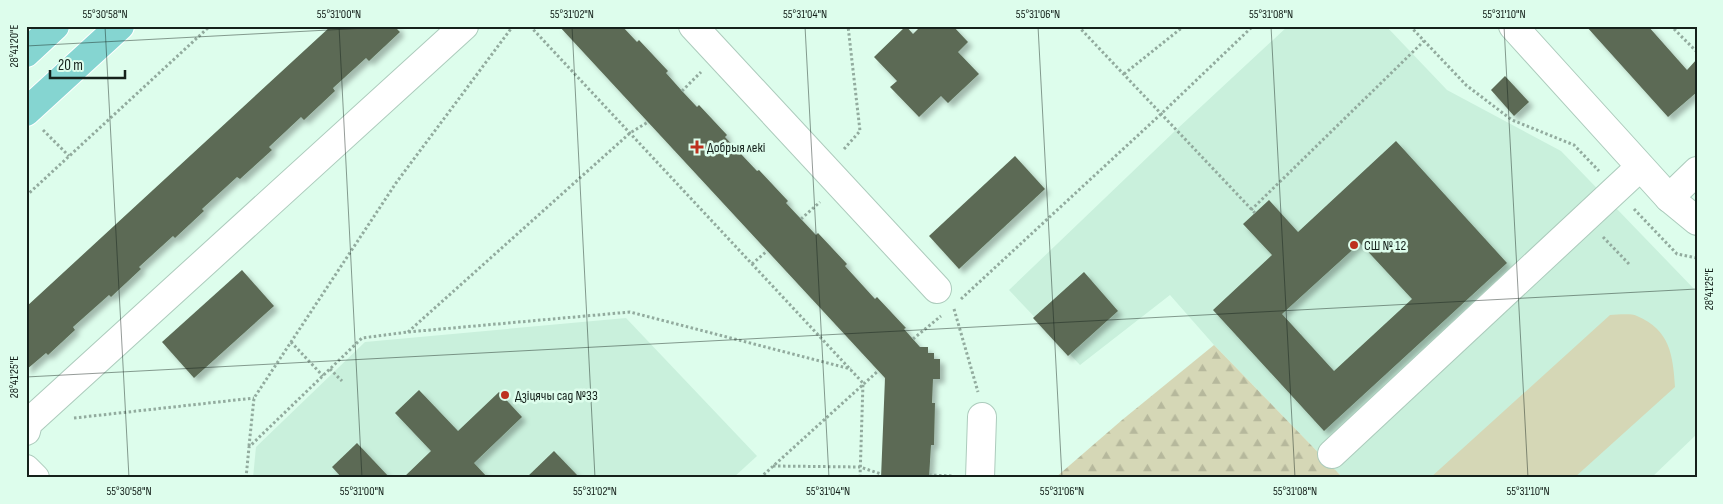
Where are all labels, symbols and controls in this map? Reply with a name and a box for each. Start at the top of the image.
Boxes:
text: 55°30'58"N [82,7,128,22]
text: 55°31'00"N [317,7,361,22]
text: 55°31'02"N [550,7,594,22]
text: 55°31'04"N [783,7,827,22]
text: 55°31'06"N [1016,7,1060,22]
text: 55°31'08"N [1249,7,1293,22]
text: 55°31'10"N [1482,7,1526,22]
text: 28°41'20"E [7,24,22,67]
scale bar [50,48,125,80]
text: 20 m [58,56,83,75]
place label: Добрыя лекі [707,139,765,156]
marker: Добрыя лекі [691,141,703,153]
place label: СШ № 12 [1364,237,1406,254]
marker: СШ № 12 [1348,239,1360,251]
text: 28°41'25"E [1702,268,1717,310]
text: 28°41'25"E [7,356,22,398]
place label: Дзіцячы сад №33 [515,387,598,404]
marker: Дзіцячы сад №33 [499,389,511,401]
text: 55°30'58"N [106,484,152,499]
text: 55°31'00"N [340,484,384,499]
text: 55°31'02"N [573,484,617,499]
text: 55°31'04"N [806,484,850,499]
text: 55°31'06"N [1040,484,1084,499]
text: 55°31'08"N [1273,484,1317,499]
text: 55°31'10"N [1506,484,1550,499]

